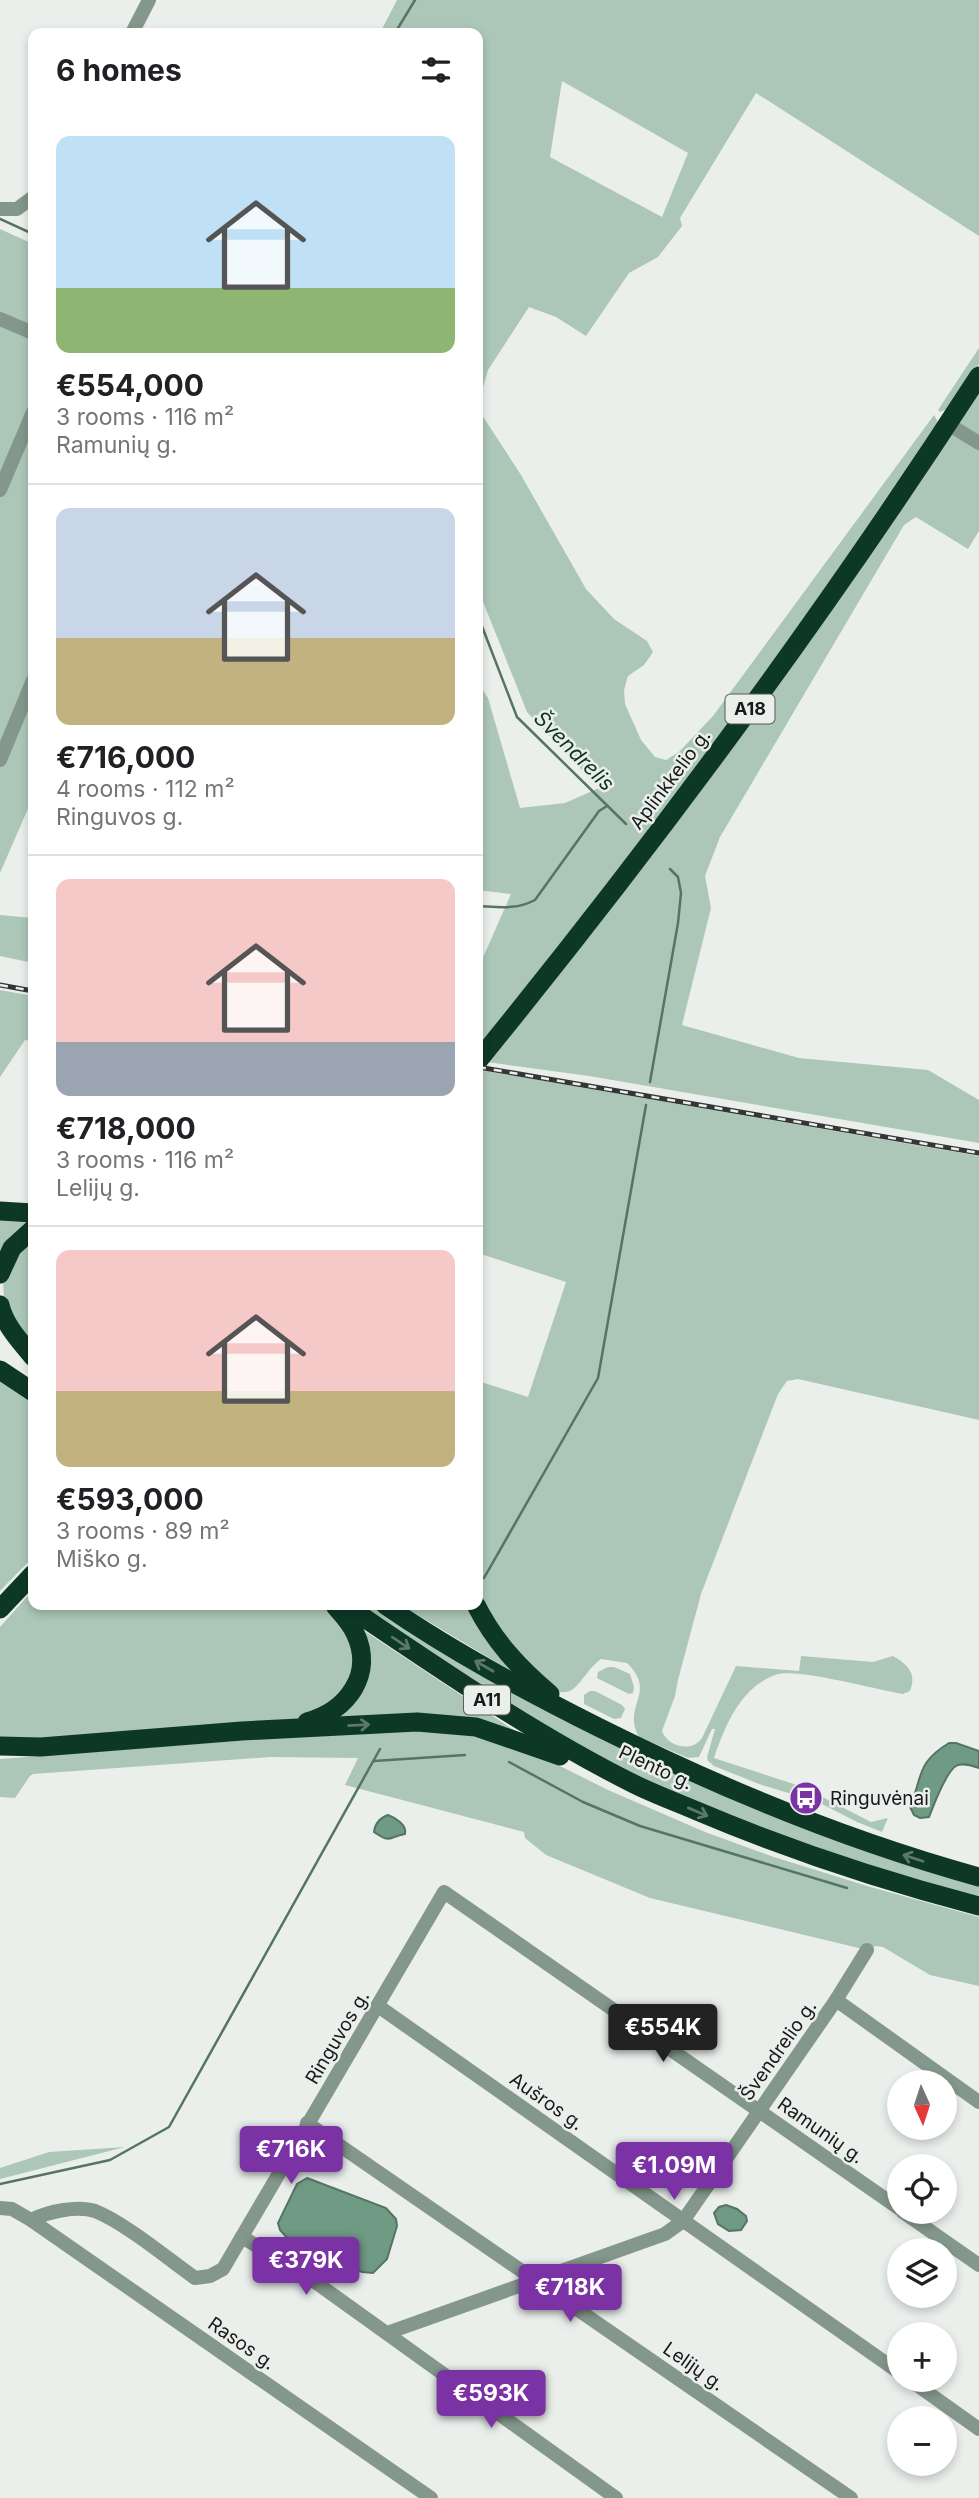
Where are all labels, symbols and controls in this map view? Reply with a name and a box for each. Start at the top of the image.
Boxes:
icon: filters [417,51,455,89]
text: 6 homes [56,52,182,88]
icon: home [193,182,319,308]
text: €554,000 [56,367,204,403]
text: 3 rooms · 116 m² [56,403,234,431]
text: Ramunių g. [56,431,177,459]
icon: home [193,554,319,680]
road number: A18 [726,694,774,724]
water label: Švendrelis [529,705,620,796]
street label: Aplinkkelio g. [625,725,716,834]
text: €716,000 [56,739,195,775]
text: 4 rooms · 112 m² [56,775,235,803]
text: Ringuvos g. [56,803,183,831]
icon: home [193,925,319,1051]
text: €718,000 [56,1110,196,1146]
text: 3 rooms · 116 m² [56,1146,234,1174]
text: Lelijų g. [56,1174,140,1202]
icon: home [193,1296,319,1422]
text: €593,000 [56,1481,204,1517]
text: 3 rooms · 89 m² [56,1517,230,1545]
text: Miško g. [56,1545,148,1573]
one-way arrow [391,1636,411,1650]
one-way arrow [474,1659,495,1672]
road number: A11 [464,1686,510,1714]
one-way arrow [347,1718,370,1731]
street label: Plento g. [615,1740,696,1795]
bus stop icon: Ringuvėnai [787,1779,825,1817]
place label: Ringuvėnai [830,1787,929,1810]
one-way arrow [687,1806,708,1819]
one-way arrow [903,1851,925,1863]
street label: Ringuvos g. [300,1986,374,2088]
street label: Švendrelio g. [735,1996,822,2105]
pin: €554K [614,2004,712,2064]
text: €554K [624,2013,702,2041]
street label: Aušros g. [505,2068,588,2135]
north arrow [887,2070,957,2140]
map controls [887,2070,957,2476]
street label: Ramunių g. [773,2092,868,2169]
pin: €716K [242,2126,340,2186]
text: €716K [256,2135,326,2163]
pin: €1.09M [617,2142,731,2202]
text: €1.09M [632,2151,716,2179]
button: locate [887,2154,957,2224]
pin: €379K [257,2238,355,2297]
button: layers [887,2238,957,2308]
text: €379K [268,2246,344,2274]
pin: €718K [521,2264,619,2324]
text: €718K [535,2273,605,2301]
street label: Rasos g. [204,2312,280,2375]
button: + [887,2322,957,2392]
street label: Lelijų g. [659,2337,729,2396]
pin: €593K [442,2370,540,2430]
text: €593K [453,2379,529,2407]
button: − [887,2406,957,2476]

